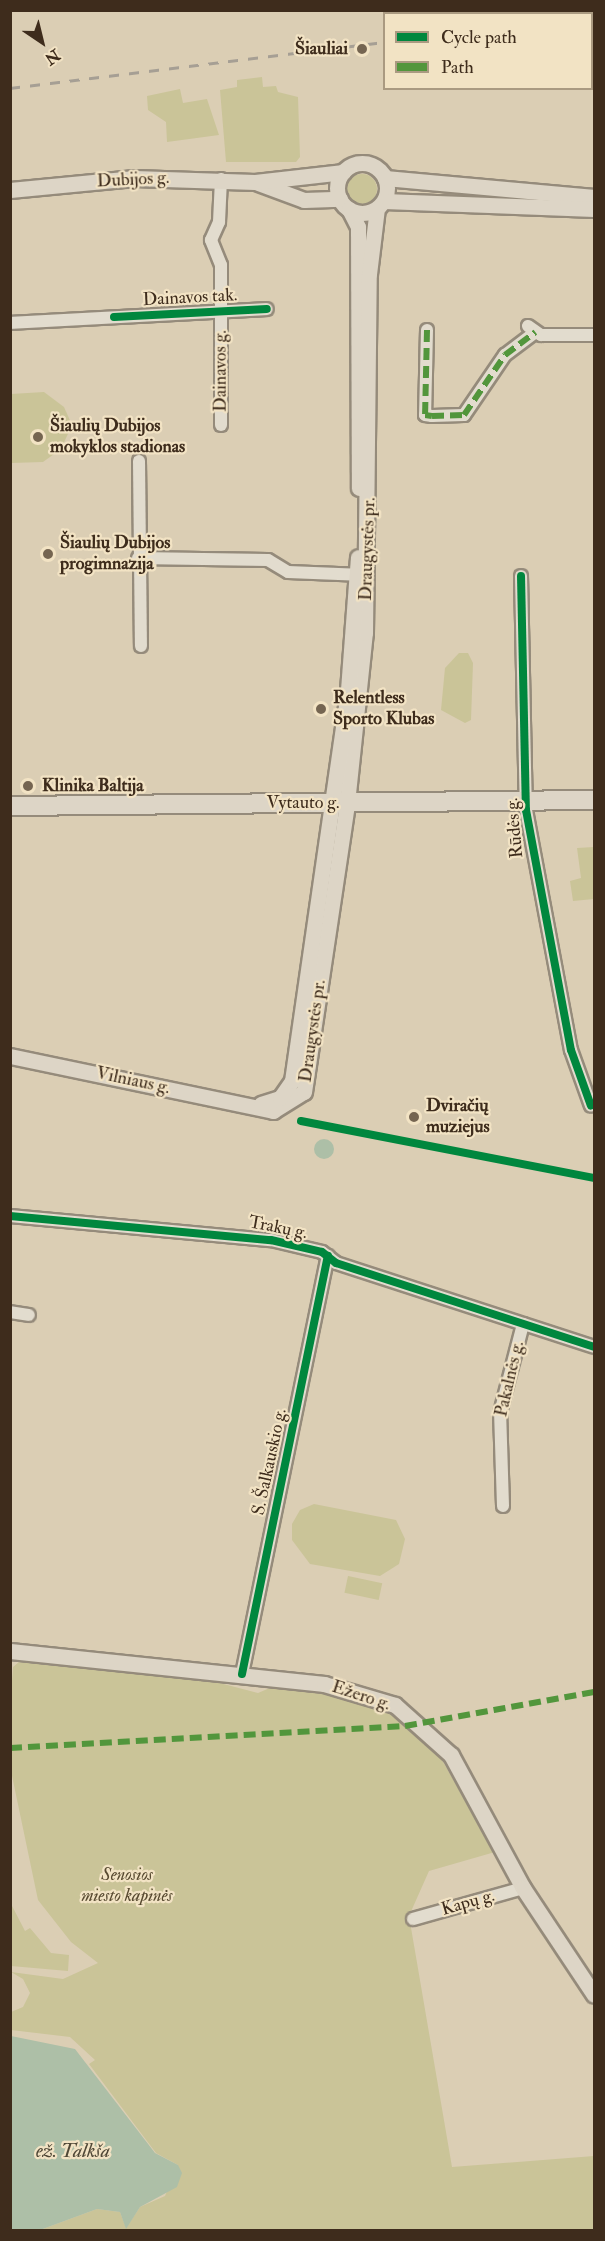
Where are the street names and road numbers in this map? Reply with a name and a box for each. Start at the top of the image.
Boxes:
street label: Dubijos g. [96,167,170,193]
street label: Dainavos tak. [142,285,238,311]
street label: Dainavos g. [210,330,232,412]
street label: Draugystės pr. [355,497,381,601]
street label: Vytauto g. [267,792,339,814]
street label: Rūdės g. [502,797,528,859]
street label: Draugystės pr. [295,978,331,1084]
street label: Vilniaus g. [94,1063,172,1099]
street label: Trakų g. [247,1212,309,1244]
street label: Pakalnės g. [491,1339,529,1419]
street label: S. Šalkauskio g. [248,1407,292,1517]
street label: Ežero g. [329,1676,393,1716]
street label: Kapų g. [439,1885,497,1921]

